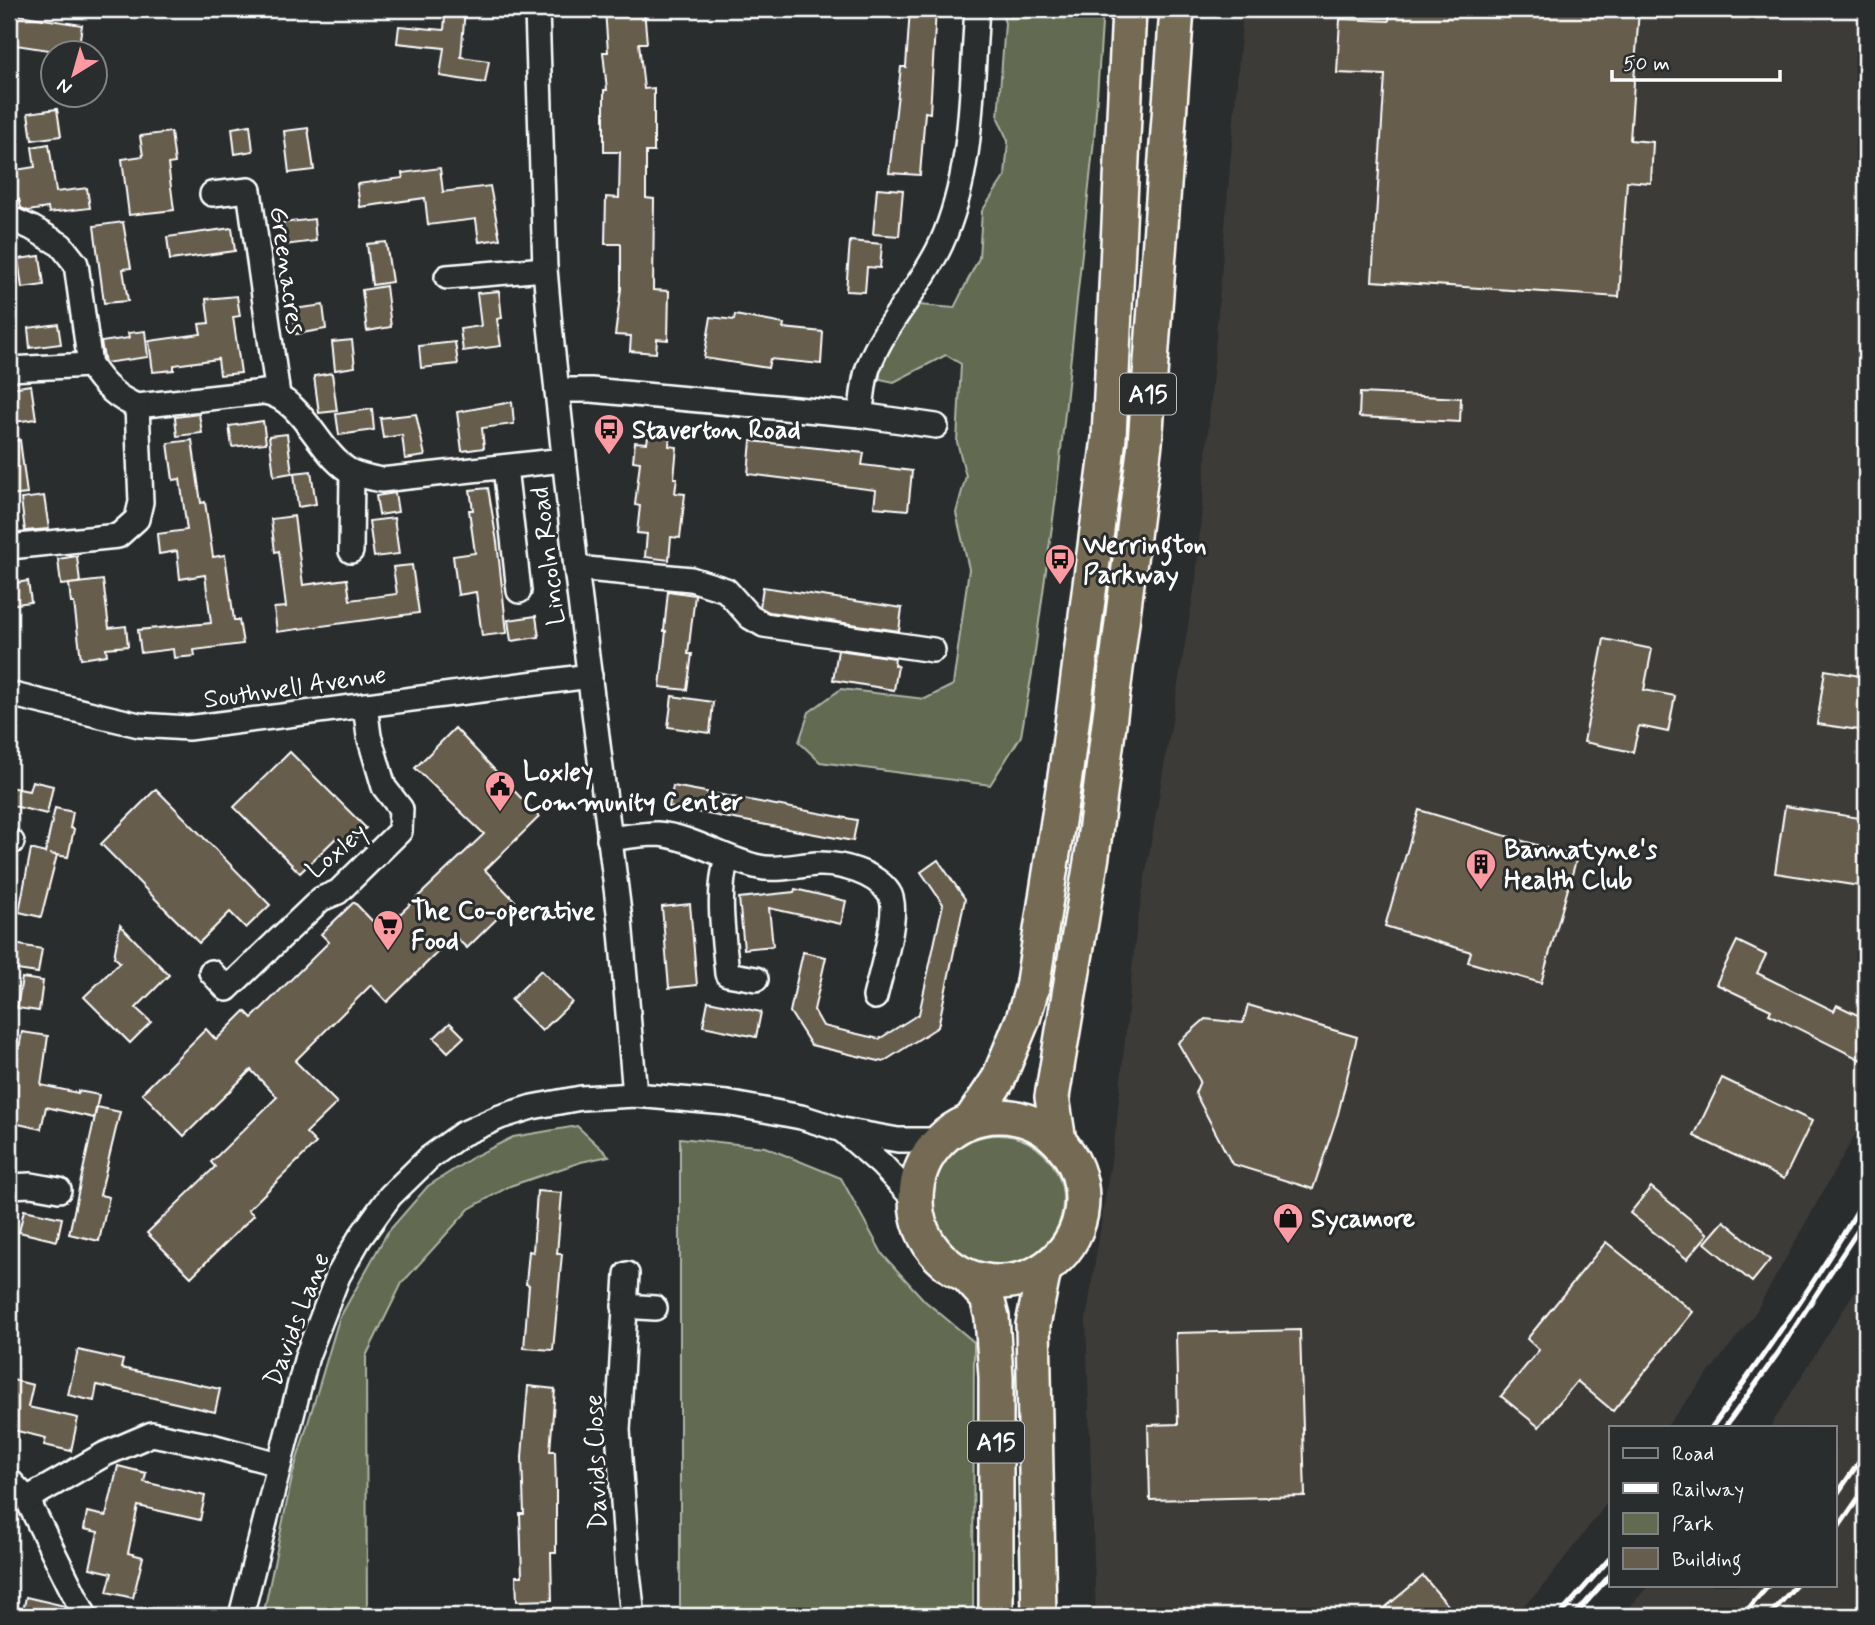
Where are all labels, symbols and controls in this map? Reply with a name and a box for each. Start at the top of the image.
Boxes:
north arrow [38,38,108,108]
scale bar [1612,38,1780,82]
text: 50 m [1623,50,1670,78]
text: N [52,73,77,100]
street label: Greenacres [260,204,312,336]
road number: A15 [1120,374,1176,414]
bus stop icon: Staverton Road [592,412,626,456]
place label: Staverton Road [632,414,800,448]
street label: Lincoln Road [524,485,574,627]
place label: Werrington Parkway [1082,529,1207,593]
bus stop icon: Werrington Parkway [1043,542,1077,586]
street label: Southwell Avenue [202,658,389,718]
place label: Loxley Community Center [523,756,743,820]
public building icon: Loxley Community Center [483,769,517,813]
street label: Loxley [299,816,375,887]
place label: Bannatyne's Health Club [1504,834,1658,898]
building icon: Bannatyne's Health Club [1464,847,1498,891]
place label: The Co-operative Food [411,895,596,959]
supermarket icon: The Co-operative Food [371,908,405,952]
shop icon: Sycamore [1271,1201,1305,1245]
place label: Sycamore [1311,1203,1415,1237]
street label: Davids Lane [257,1248,339,1392]
street label: Davids Close [578,1394,616,1530]
road number: A15 [968,1422,1024,1462]
legend [1609,1426,1836,1586]
text: Road [1672,1440,1714,1468]
text: Railway [1672,1476,1744,1504]
text: Park [1672,1510,1714,1538]
text: Building [1672,1546,1742,1576]

